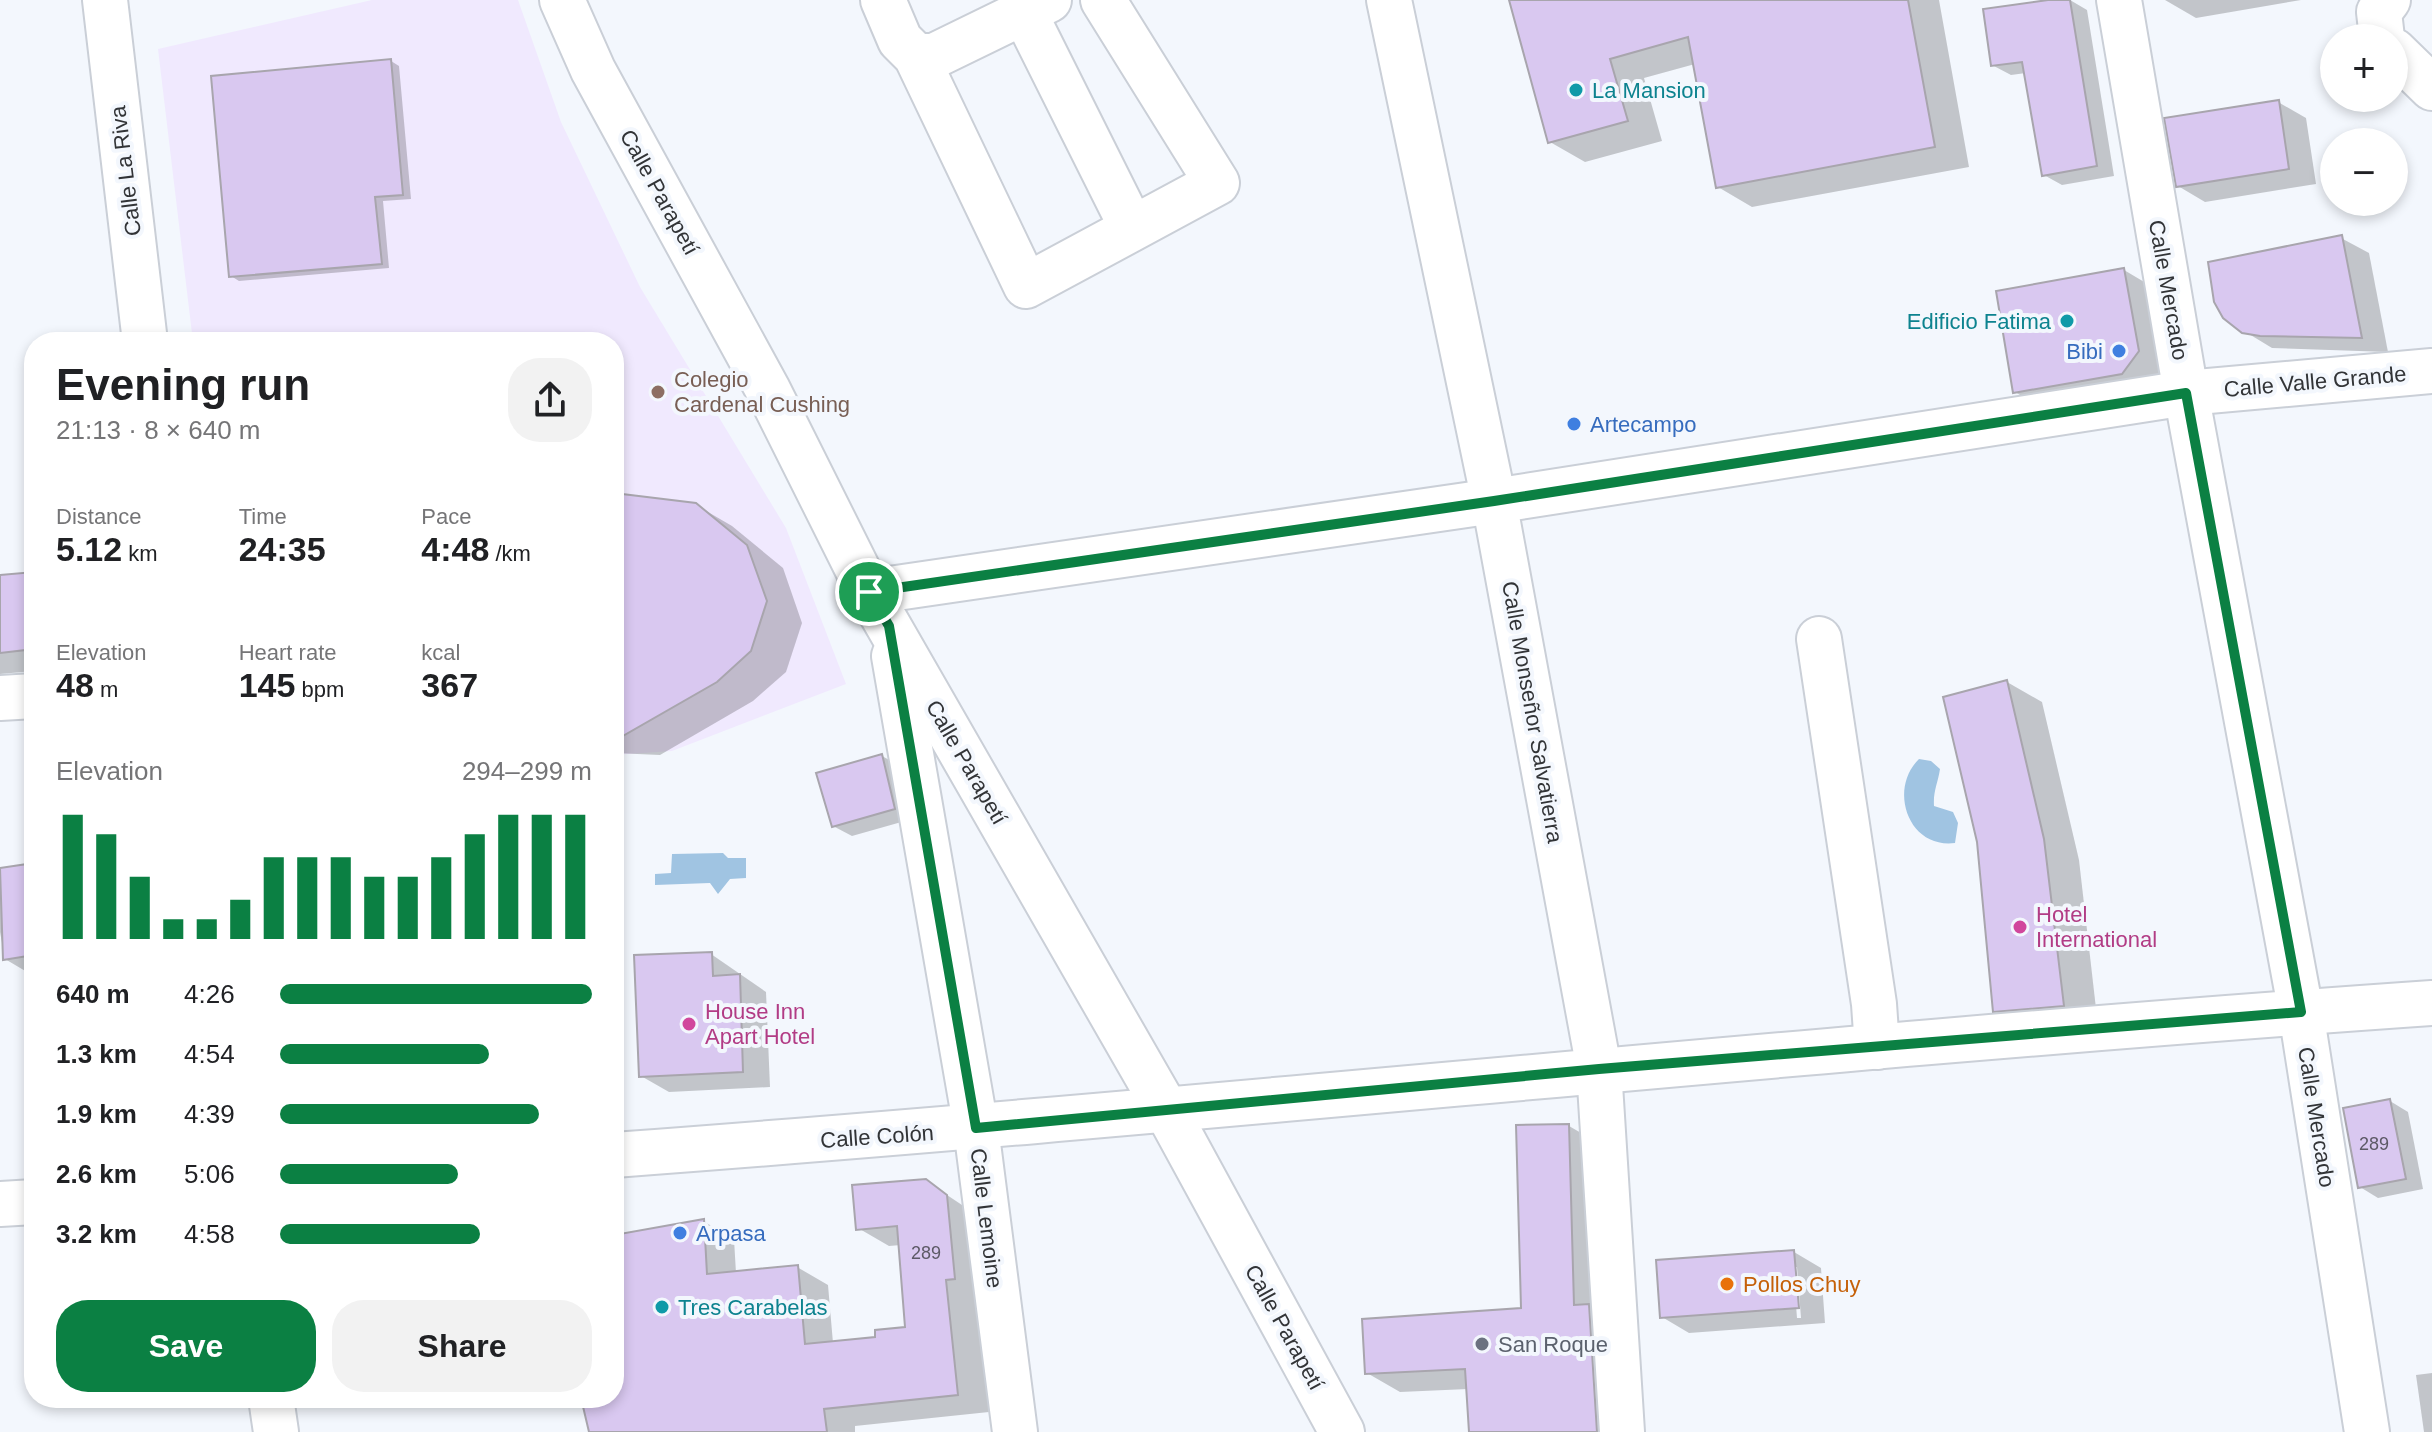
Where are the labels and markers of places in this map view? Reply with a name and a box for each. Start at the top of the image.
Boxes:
place label: La Mansion [1592,78,1706,103]
marker: La Mansion [1567,81,1585,99]
place label: Edificio Fatima [1907,309,2052,334]
marker: Edificio Fatima [2058,312,2076,330]
place label: Bibi [2066,339,2103,364]
marker: Bibi [2110,342,2128,360]
place label: Colegio Cardenal Cushing [674,367,850,417]
marker: Colegio Cardenal Cushing [649,383,667,401]
place label: Artecampo [1590,412,1696,437]
marker: Artecampo [1565,415,1583,433]
pin [835,558,903,626]
place label: Hotel International [2036,902,2157,952]
marker: Hotel International [2011,918,2029,936]
place label: House Inn Apart Hotel [705,999,815,1049]
marker: House Inn Apart Hotel [680,1015,698,1033]
place label: Arpasa [696,1221,766,1246]
marker: Arpasa [671,1224,689,1242]
place label: Pollos Chuy [1743,1272,1860,1297]
marker: Pollos Chuy [1718,1275,1736,1293]
place label: Tres Carabelas [678,1295,828,1320]
marker: Tres Carabelas [653,1298,671,1316]
place label: San Roque [1498,1332,1608,1357]
marker: San Roque [1473,1335,1491,1353]

